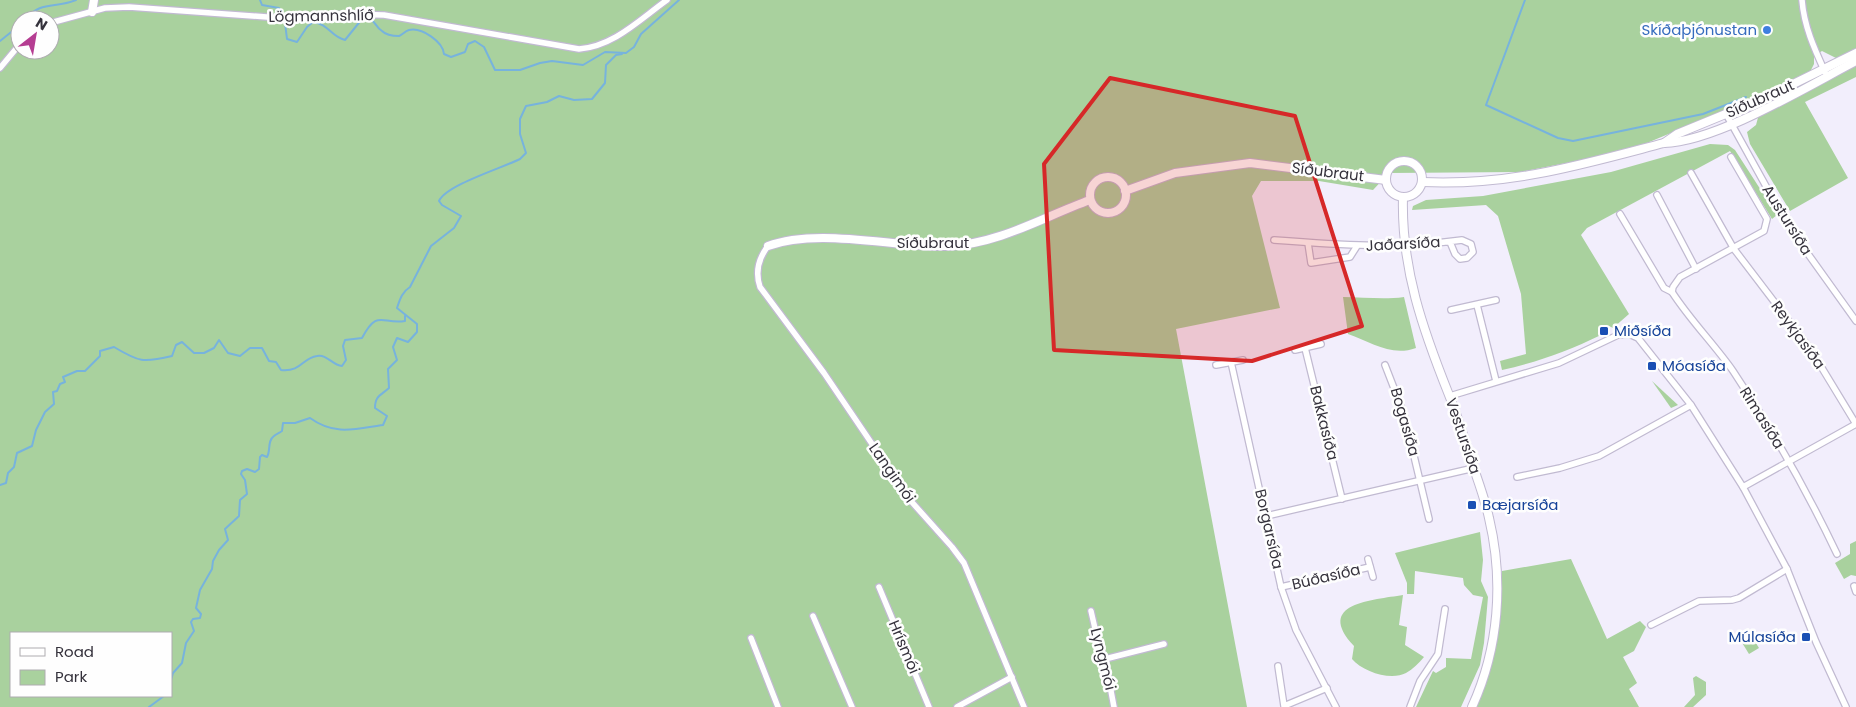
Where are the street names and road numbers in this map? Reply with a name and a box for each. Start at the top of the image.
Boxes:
street label: Lögmannshlíð [268,4,374,27]
street label: Síðubraut [1722,74,1797,123]
street label: Síðubraut [1291,157,1365,186]
street label: Austursíða [1757,180,1817,259]
street label: Jaðarsíða [1365,231,1441,256]
street label: Síðubraut [897,232,969,253]
street label: Reykjasíða [1766,296,1830,373]
street label: Bakkasíða [1305,383,1344,462]
street label: Rimasíða [1735,383,1790,453]
street label: Bogasíða [1386,385,1425,459]
street label: Vestursíða [1441,395,1486,477]
street label: Langimói [864,439,921,507]
street label: Borgarsíða [1250,487,1289,571]
street label: Búðasíða [1290,558,1362,595]
street label: Hrísmói [884,617,925,677]
street label: Lyngmói [1086,626,1121,692]

